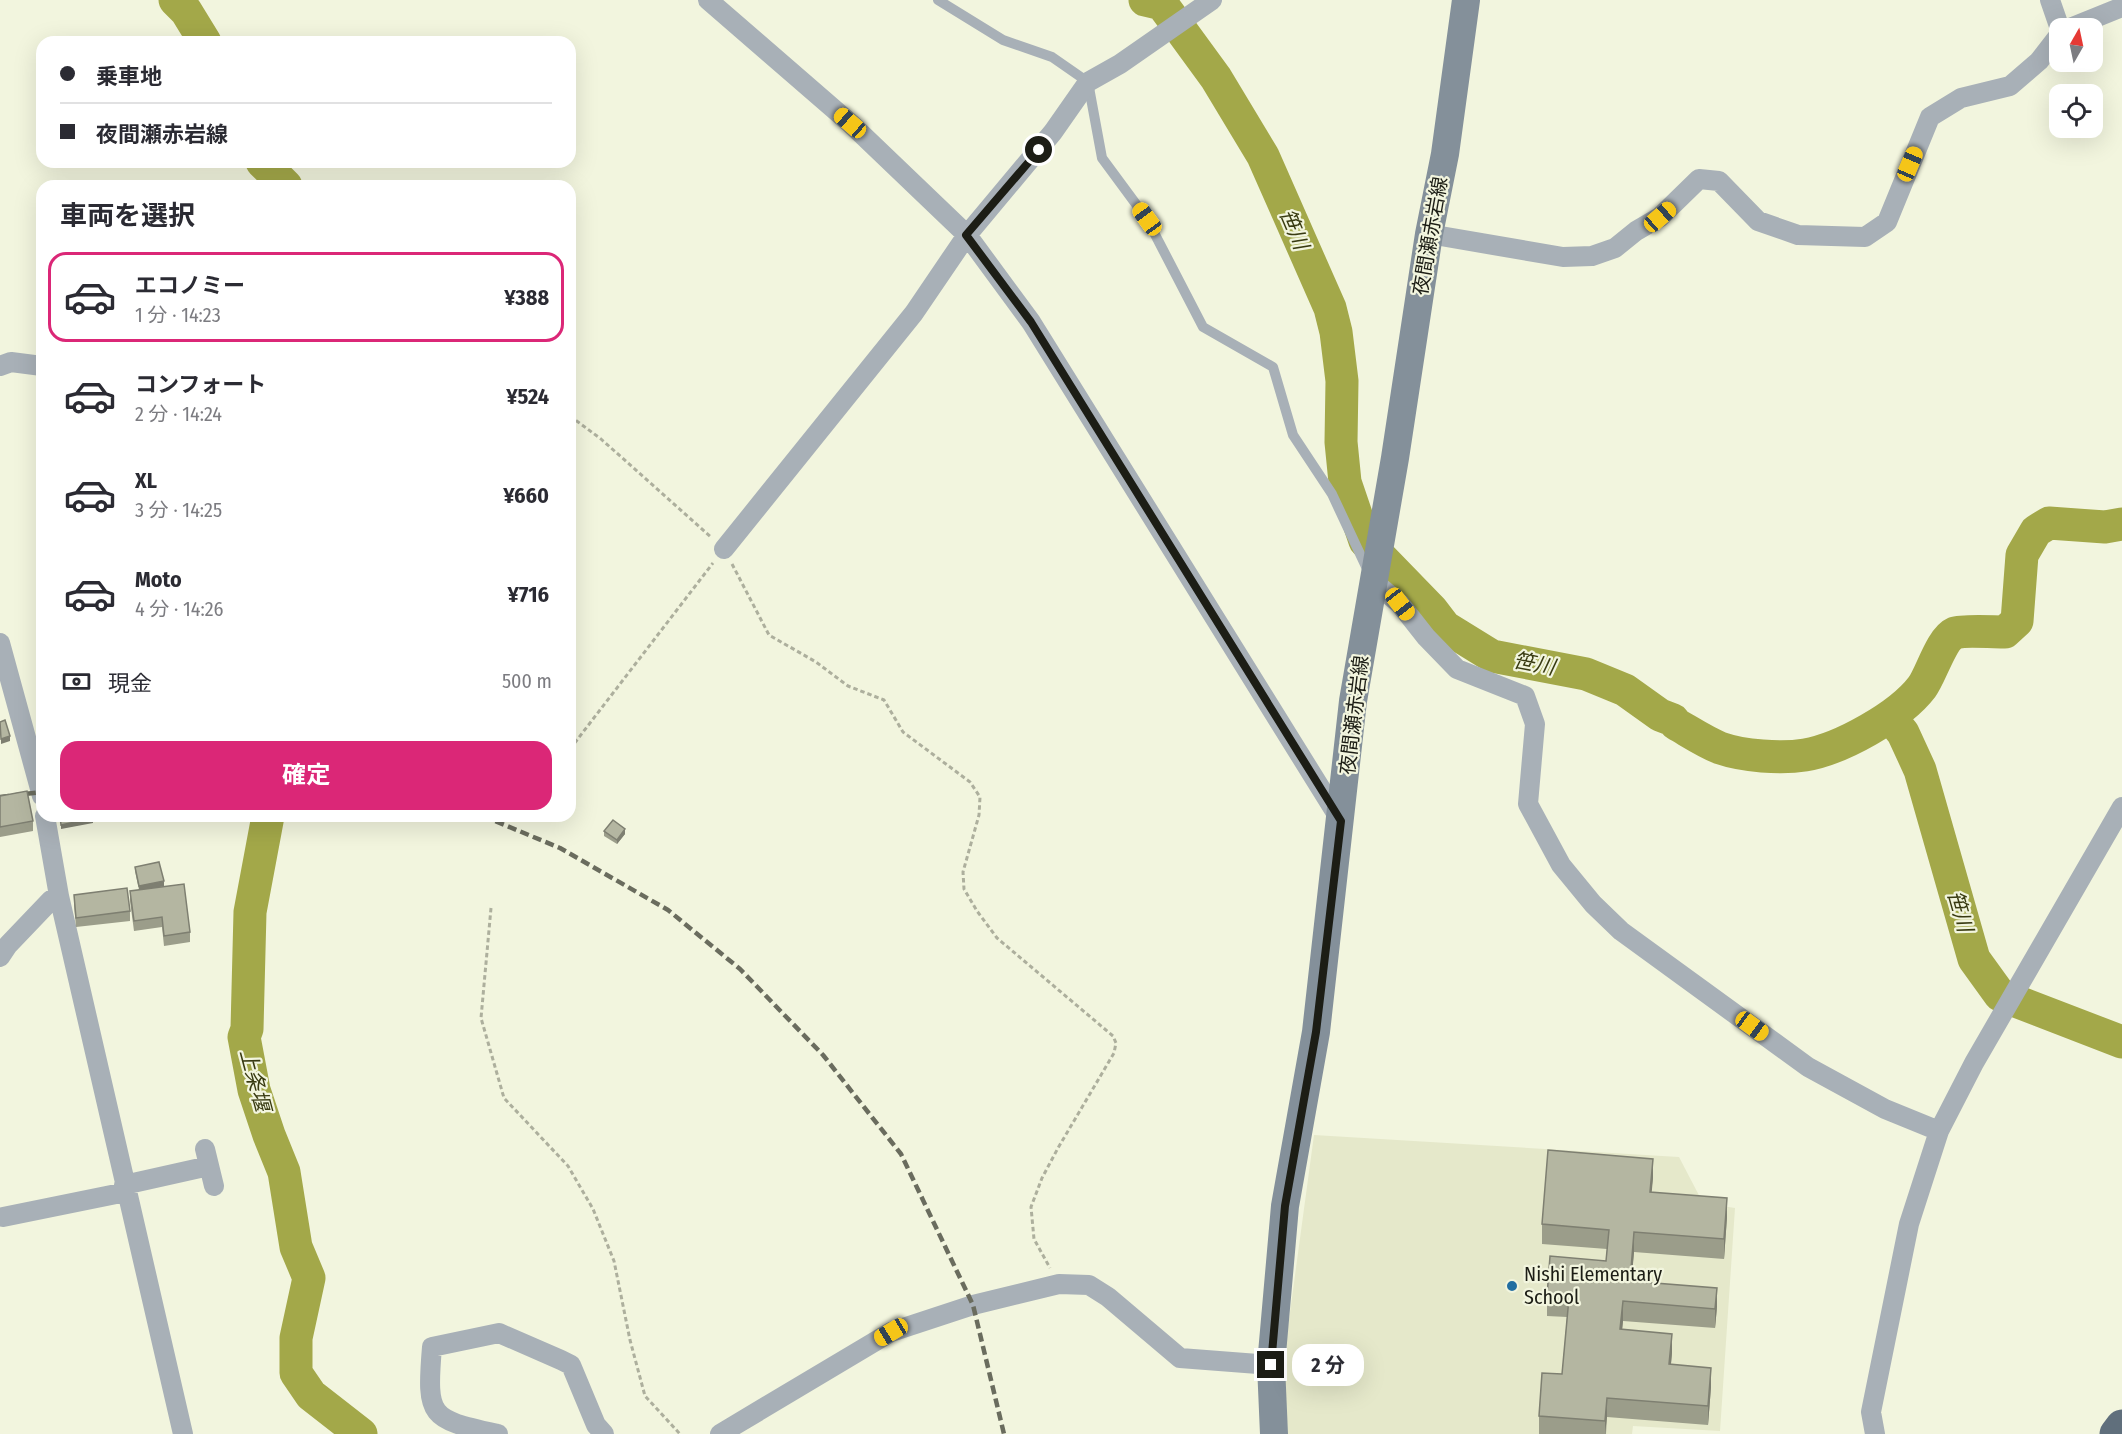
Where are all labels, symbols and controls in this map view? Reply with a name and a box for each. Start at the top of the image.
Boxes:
north arrow [2049,18,2103,72]
map controls [2049,18,2103,138]
text: 乗車地 [96,63,162,90]
button: locate [2049,84,2103,138]
car [831,104,869,142]
text: 夜間瀬赤岩線 [96,121,228,148]
route start [1025,136,1052,163]
car [1895,144,1925,184]
street label: 夜間瀬赤岩線 [1408,175,1452,297]
car [1641,198,1679,236]
car [1129,199,1165,239]
text: 車両を選択 [60,200,195,232]
water label: 笹川 [1274,205,1315,255]
icon: car [63,270,117,324]
text: エコノミー [135,272,245,299]
text: ¥388 [504,284,549,311]
text: 1 分 · 14:23 [135,303,221,327]
icon: car [63,369,117,423]
text: コンフォート [135,371,266,398]
text: ¥524 [506,383,549,410]
text: 2 分 · 14:24 [135,402,222,426]
text: XL [135,467,157,494]
icon: car [63,468,117,522]
text: ¥660 [503,482,549,509]
text: 3 分 · 14:25 [135,498,222,522]
text: Moto [135,566,182,593]
icon: car [63,567,117,621]
text: ¥716 [508,581,549,608]
car [1382,584,1418,624]
text: 4 分 · 14:26 [135,597,223,621]
water label: 笹川 [1511,647,1559,681]
street label: 夜間瀬赤岩線 [1335,654,1373,776]
icon: cash [60,665,93,698]
text: 500 m [502,669,552,693]
text: 現金 [108,670,152,697]
button: 確定 [60,741,552,810]
water label: 笹川 [1942,887,1979,937]
car [1732,1008,1772,1044]
water label: 上条堰 [234,1046,277,1118]
place label: Nishi Elementary School [1524,1262,1662,1309]
marker: Nishi Elementary School [1505,1279,1519,1293]
car [871,1315,911,1349]
callout: 2 分 [1292,1344,1364,1386]
route end [1257,1351,1284,1378]
text: 2 分 [1311,1353,1345,1377]

